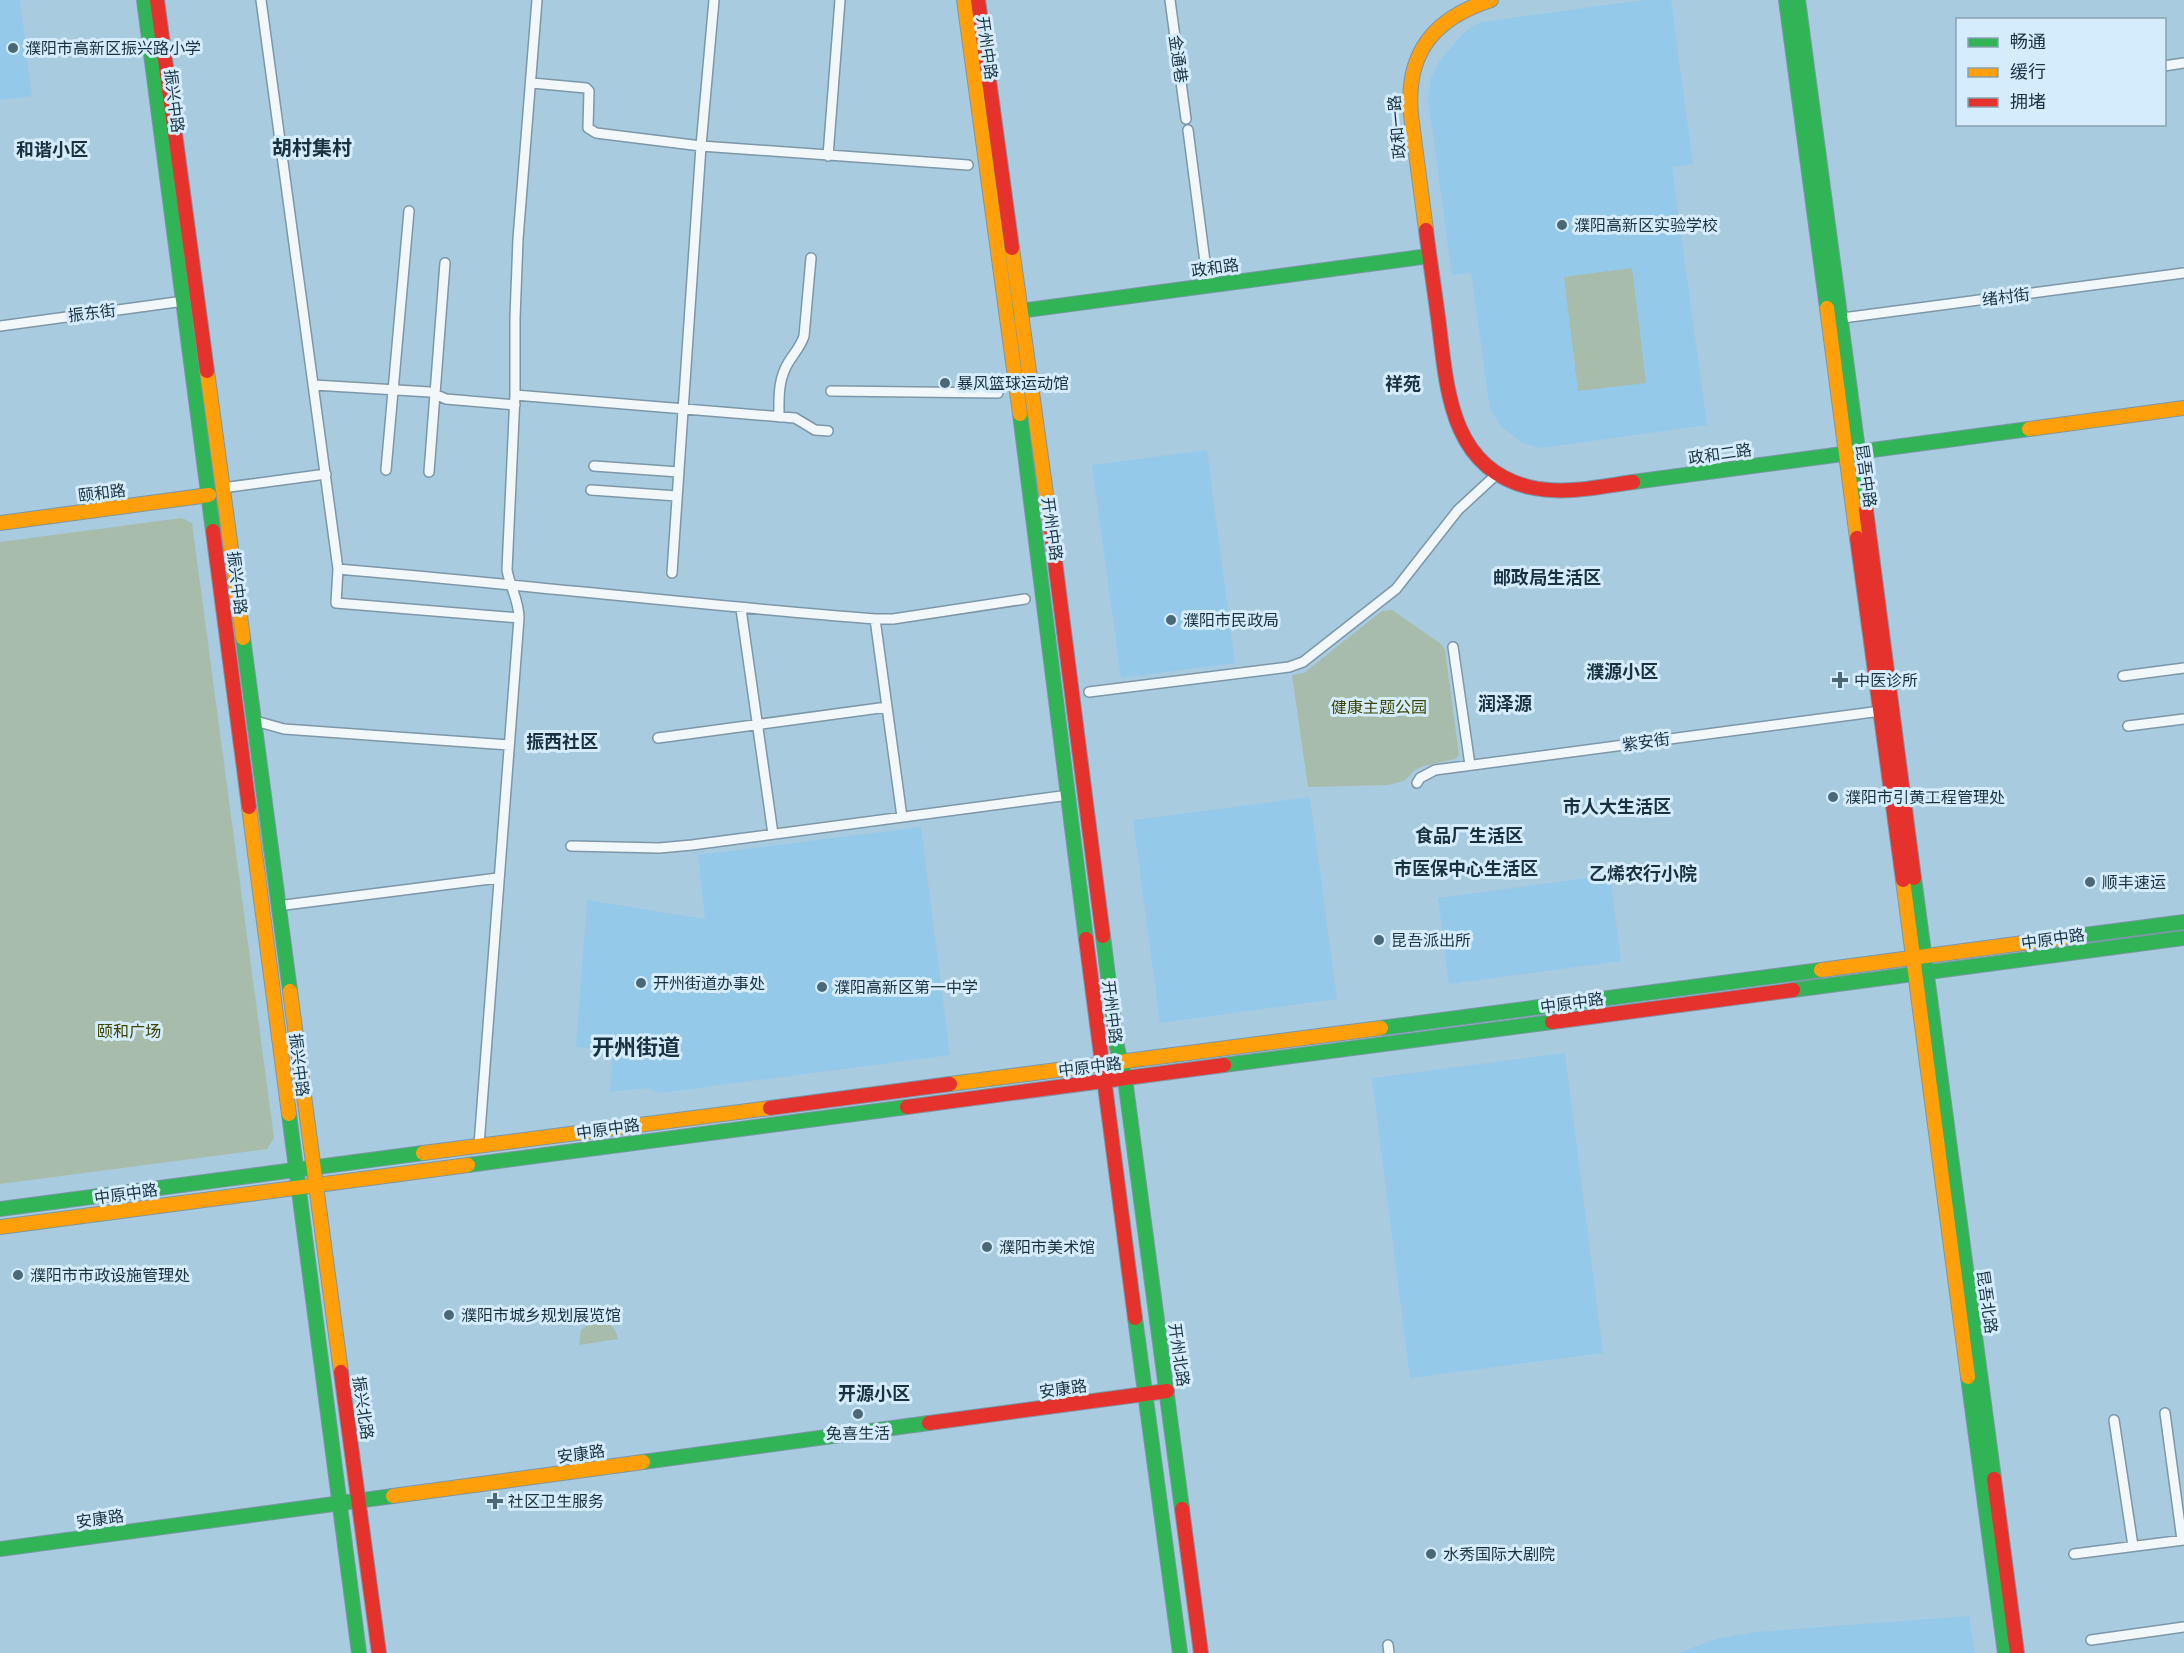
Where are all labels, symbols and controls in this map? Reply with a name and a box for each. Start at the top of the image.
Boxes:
street label: 开州中路 [974,15,1000,81]
legend [1956,18,2166,126]
text: 畅通 [2010,32,2046,52]
street label: 金通巷 [1166,34,1190,84]
place label: 濮阳市高新区振兴路小学 [25,40,201,57]
marker: 濮阳市高新区振兴路小学 [6,41,20,55]
text: 缓行 [2010,62,2046,82]
street label: 振兴中路 [162,68,186,134]
text: 拥堵 [2010,92,2046,112]
street label: 政和一路 [1386,94,1408,160]
district label: 胡村集村 [272,137,352,159]
district label: 和谐小区 [16,140,88,160]
place label: 濮阳高新区实验学校 [1574,217,1718,234]
marker: 濮阳高新区实验学校 [1555,218,1569,232]
street label: 政和路 [1190,256,1240,280]
street label: 绪村街 [1981,286,2031,308]
street label: 振东街 [67,302,117,324]
district label: 祥苑 [1385,374,1421,394]
place label: 暴风篮球运动馆 [957,375,1069,392]
marker: 暴风篮球运动馆 [938,376,952,390]
street label: 政和二路 [1687,441,1753,467]
street label: 昆吾中路 [1853,443,1879,509]
street label: 颐和路 [77,482,127,504]
street label: 开州中路 [1039,496,1065,562]
street label: 振兴中路 [225,550,249,616]
district label: 邮政局生活区 [1493,567,1601,588]
place label: 濮阳市民政局 [1183,612,1279,629]
marker: 濮阳市民政局 [1164,613,1178,627]
district label: 濮源小区 [1586,662,1658,682]
marker: 中医诊所 [1831,671,1849,689]
place label: 中医诊所 [1854,672,1918,689]
district label: 润泽源 [1478,694,1532,714]
park label: 健康主题公园 [1331,699,1427,716]
street label: 紫安街 [1621,730,1671,754]
district label: 振西社区 [526,732,598,752]
place label: 濮阳市引黄工程管理处 [1845,789,2005,806]
marker: 濮阳市引黄工程管理处 [1826,790,1840,804]
district label: 市人大生活区 [1563,797,1671,817]
district label: 食品厂生活区 [1415,826,1523,846]
district label: 市医保中心生活区 [1394,859,1538,879]
district label: 乙烯农行小院 [1589,863,1697,884]
place label: 顺丰速运 [2102,874,2166,891]
marker: 顺丰速运 [2083,875,2097,889]
street label: 中原中路 [2020,926,2086,952]
place label: 昆吾派出所 [1391,932,1471,949]
marker: 昆吾派出所 [1372,933,1386,947]
place label: 开州街道办事处 [653,975,765,992]
marker: 开州街道办事处 [634,976,648,990]
place label: 濮阳高新区第一中学 [834,979,978,996]
street label: 开州中路 [1100,979,1124,1045]
marker: 濮阳高新区第一中学 [815,980,829,994]
street label: 中原中路 [1539,990,1605,1016]
park label: 颐和广场 [97,1023,161,1040]
street label: 振兴中路 [287,1032,311,1098]
district label: 开州街道 [592,1035,680,1060]
street label: 中原中路 [1057,1055,1123,1079]
street label: 中原中路 [575,1116,641,1142]
street label: 中原中路 [93,1181,159,1207]
place label: 濮阳市美术馆 [999,1239,1095,1256]
marker: 濮阳市美术馆 [980,1240,994,1254]
place label: 濮阳市市政设施管理处 [30,1267,190,1284]
marker: 濮阳市市政设施管理处 [11,1268,25,1282]
street label: 昆吾北路 [1974,1269,2000,1335]
place label: 濮阳市城乡规划展览馆 [461,1307,621,1324]
marker: 濮阳市城乡规划展览馆 [442,1308,456,1322]
street label: 开州北路 [1166,1322,1192,1388]
street label: 振兴北路 [350,1375,376,1441]
street label: 安康路 [1038,1377,1088,1401]
district label: 开源小区 [838,1384,910,1404]
marker: 兔喜生活 [851,1407,865,1421]
place label: 兔喜生活 [826,1425,890,1442]
street label: 安康路 [556,1442,606,1466]
marker: 社区卫生服务 [486,1492,504,1510]
place label: 社区卫生服务 [508,1493,604,1510]
street label: 安康路 [75,1507,125,1531]
place label: 水秀国际大剧院 [1443,1546,1555,1563]
marker: 水秀国际大剧院 [1424,1547,1438,1561]

